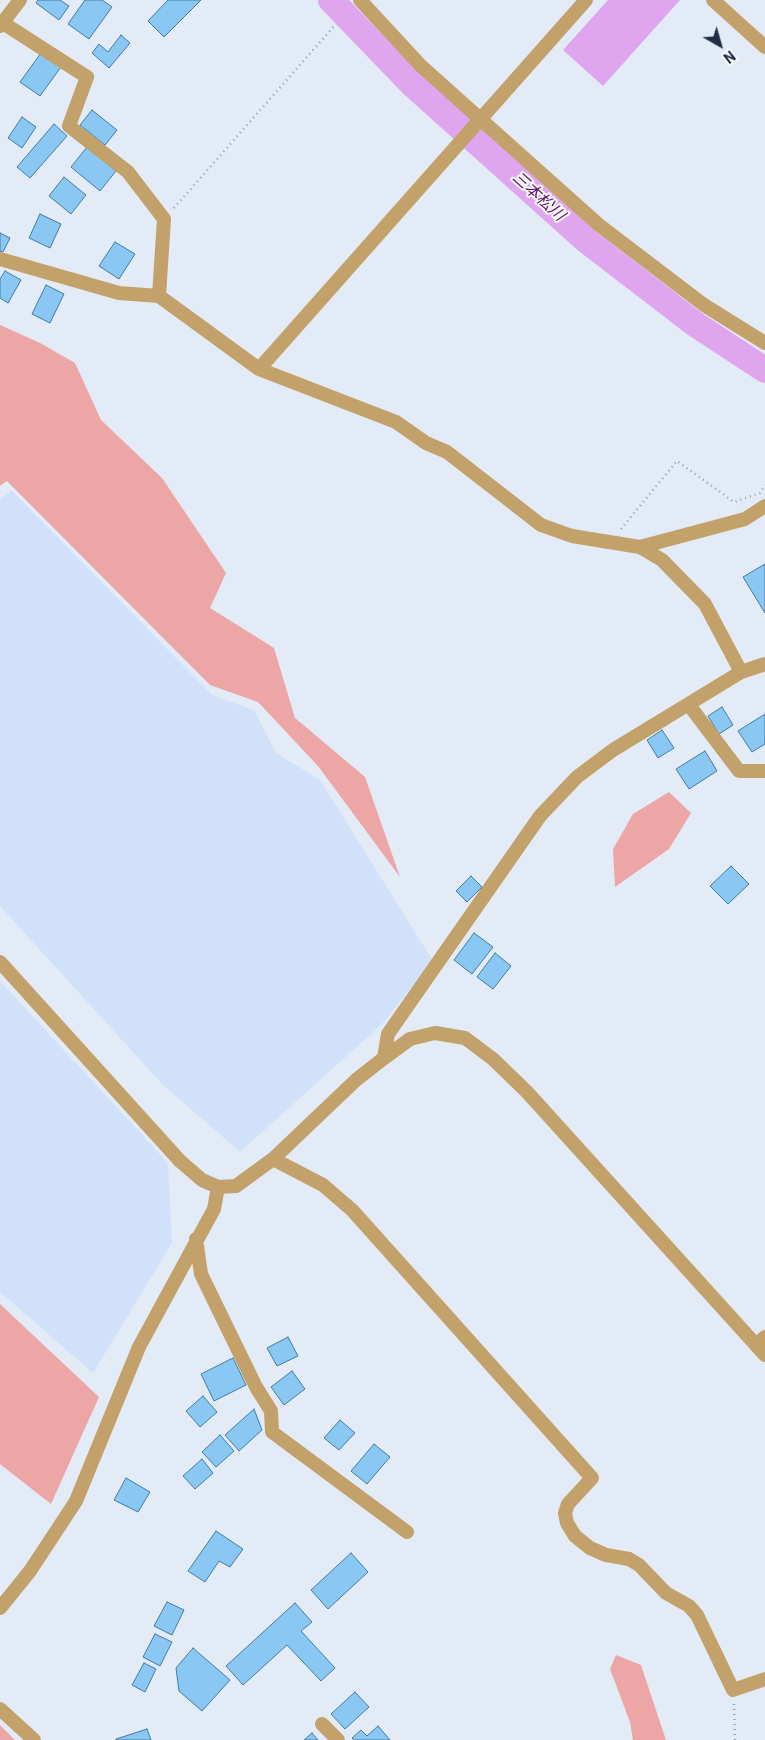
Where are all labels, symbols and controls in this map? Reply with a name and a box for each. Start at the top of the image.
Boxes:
north arrow [695,20,745,70]
text: N [720,47,738,66]
water label: 三本松川 [508,168,568,226]

